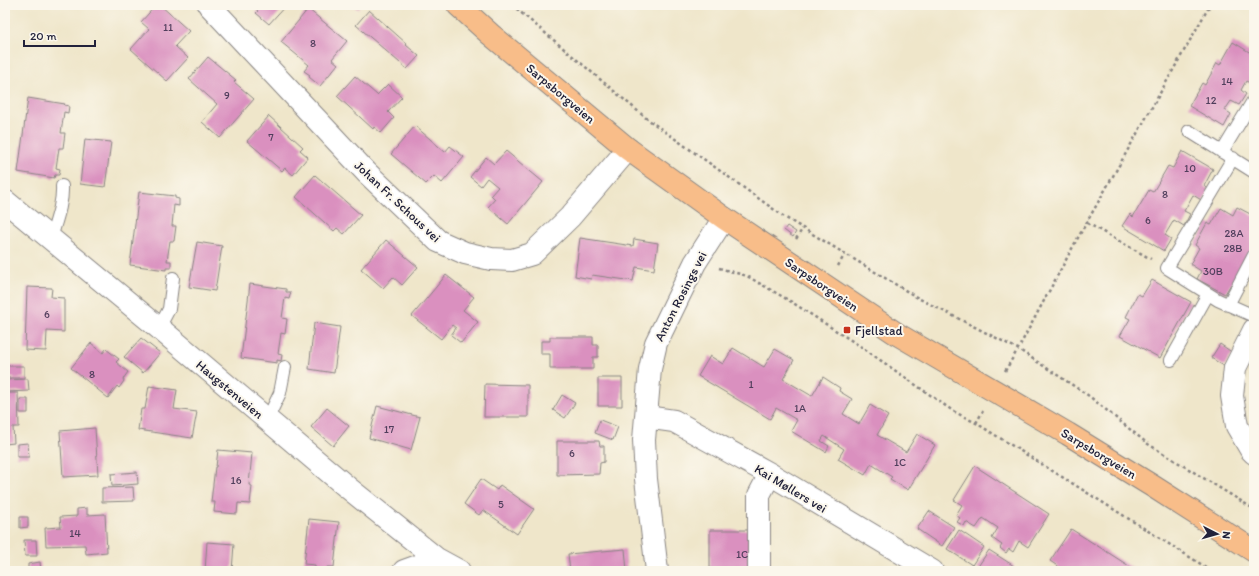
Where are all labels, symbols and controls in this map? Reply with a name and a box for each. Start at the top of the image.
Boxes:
house number: 11 [163,21,173,34]
scale bar [24,22,95,48]
text: 20 m [30,29,57,43]
house number: 8 [310,37,316,50]
street label: Sarpsborgveien [523,60,598,127]
house number: 14 [1221,75,1233,88]
house number: 9 [224,89,230,102]
house number: 12 [1206,94,1217,107]
house number: 7 [268,131,274,144]
street label: Johan Fr. Schous vei [352,158,444,245]
house number: 10 [1184,162,1196,175]
house number: 8 [1162,188,1168,201]
house number: 6 [1145,214,1151,227]
house number: 28A [1225,227,1243,240]
house number: 28B [1224,242,1242,255]
street label: Anton Rosings vei [651,249,710,344]
street label: Sarpsborgveien [782,254,861,314]
house number: 30B [1203,265,1223,278]
house number: 6 [44,308,50,321]
place label: Fjellstad [855,323,903,338]
marker: Fjellstad [842,325,852,335]
street label: Haugstenveien [193,357,267,422]
house number: 8 [89,368,95,381]
house number: 1 [748,378,754,391]
house number: 1A [794,402,806,415]
house number: 17 [384,423,395,436]
street label: Sarpsborgveien [1058,425,1139,482]
house number: 6 [569,447,575,460]
house number: 1C [894,456,906,469]
street label: Kai Møllers vei [752,461,830,516]
house number: 16 [231,474,242,487]
house number: 5 [498,498,504,511]
north arrow [1197,514,1237,554]
house number: 14 [69,527,81,540]
text: N [1220,531,1233,539]
house number: 1C [736,548,748,561]

